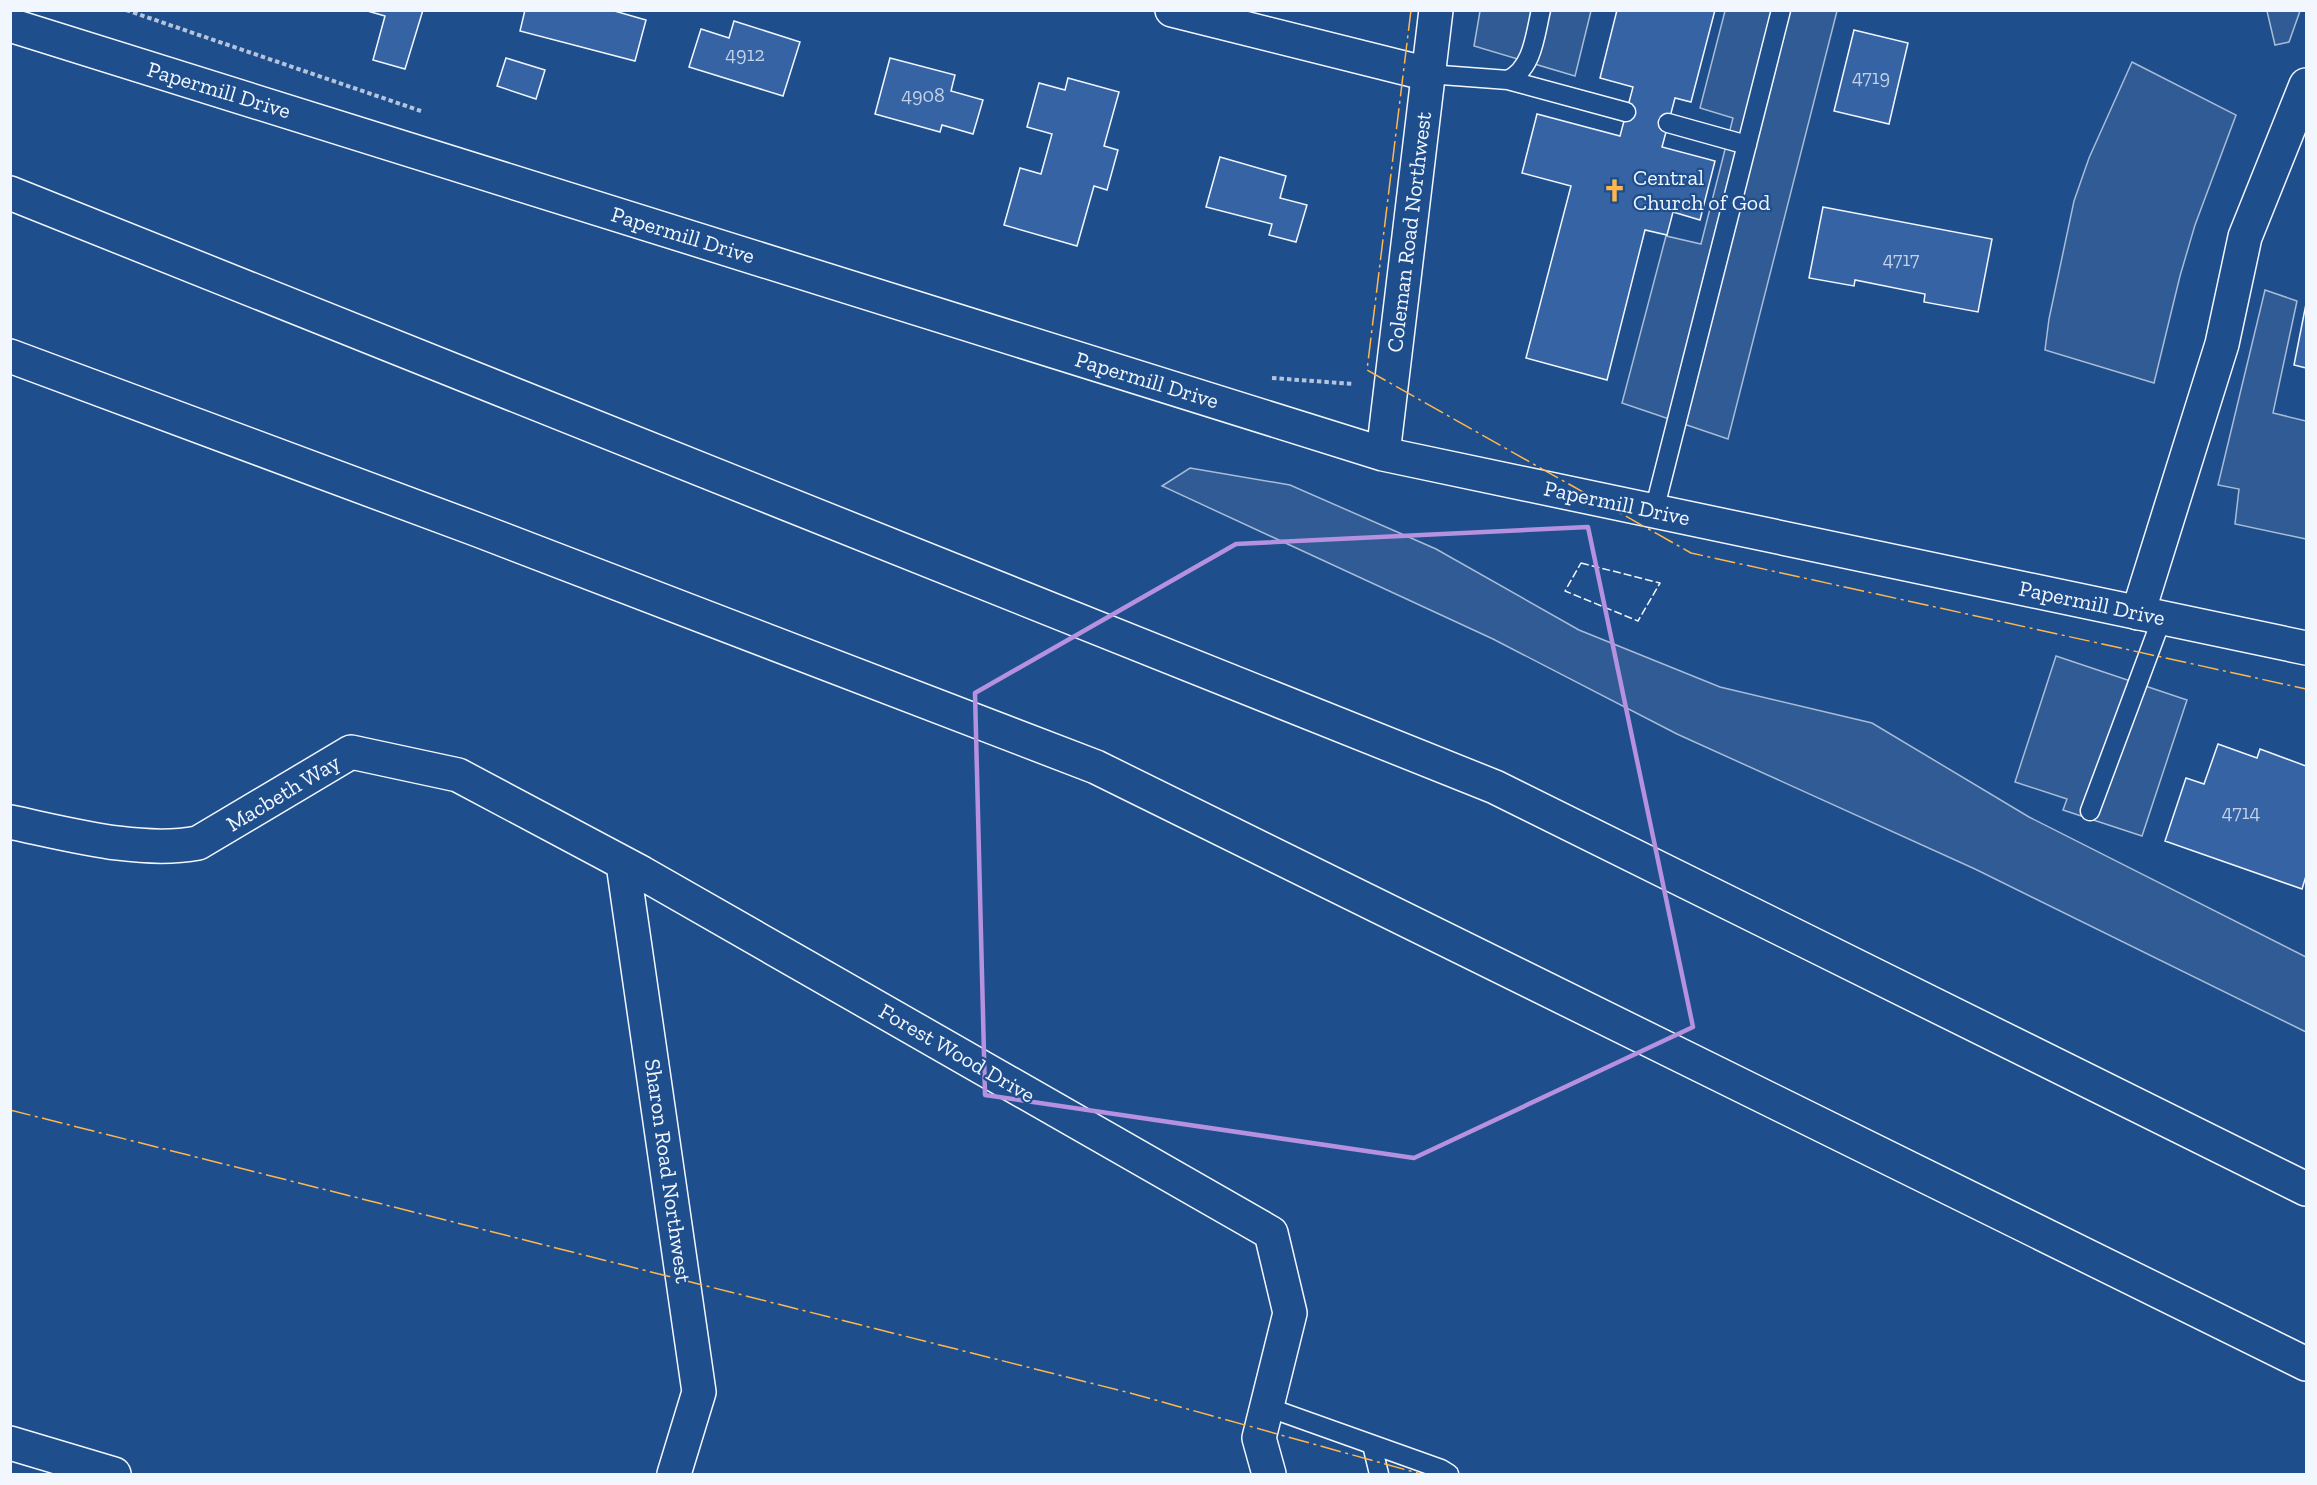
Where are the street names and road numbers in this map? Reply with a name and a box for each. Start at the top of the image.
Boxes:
street label: Papermill Drive [144,55,294,125]
street label: Coleman Road Northwest [1381,109,1437,354]
street label: Papermill Drive [608,200,758,270]
street label: Papermill Drive [1072,345,1222,415]
street label: Papermill Drive [1542,474,1692,532]
street label: Papermill Drive [2017,574,2167,632]
street label: Macbeth Way [221,748,345,837]
street label: Forest Wood Drive [874,997,1040,1109]
street label: Sharon Road Northwest [639,1057,697,1286]

